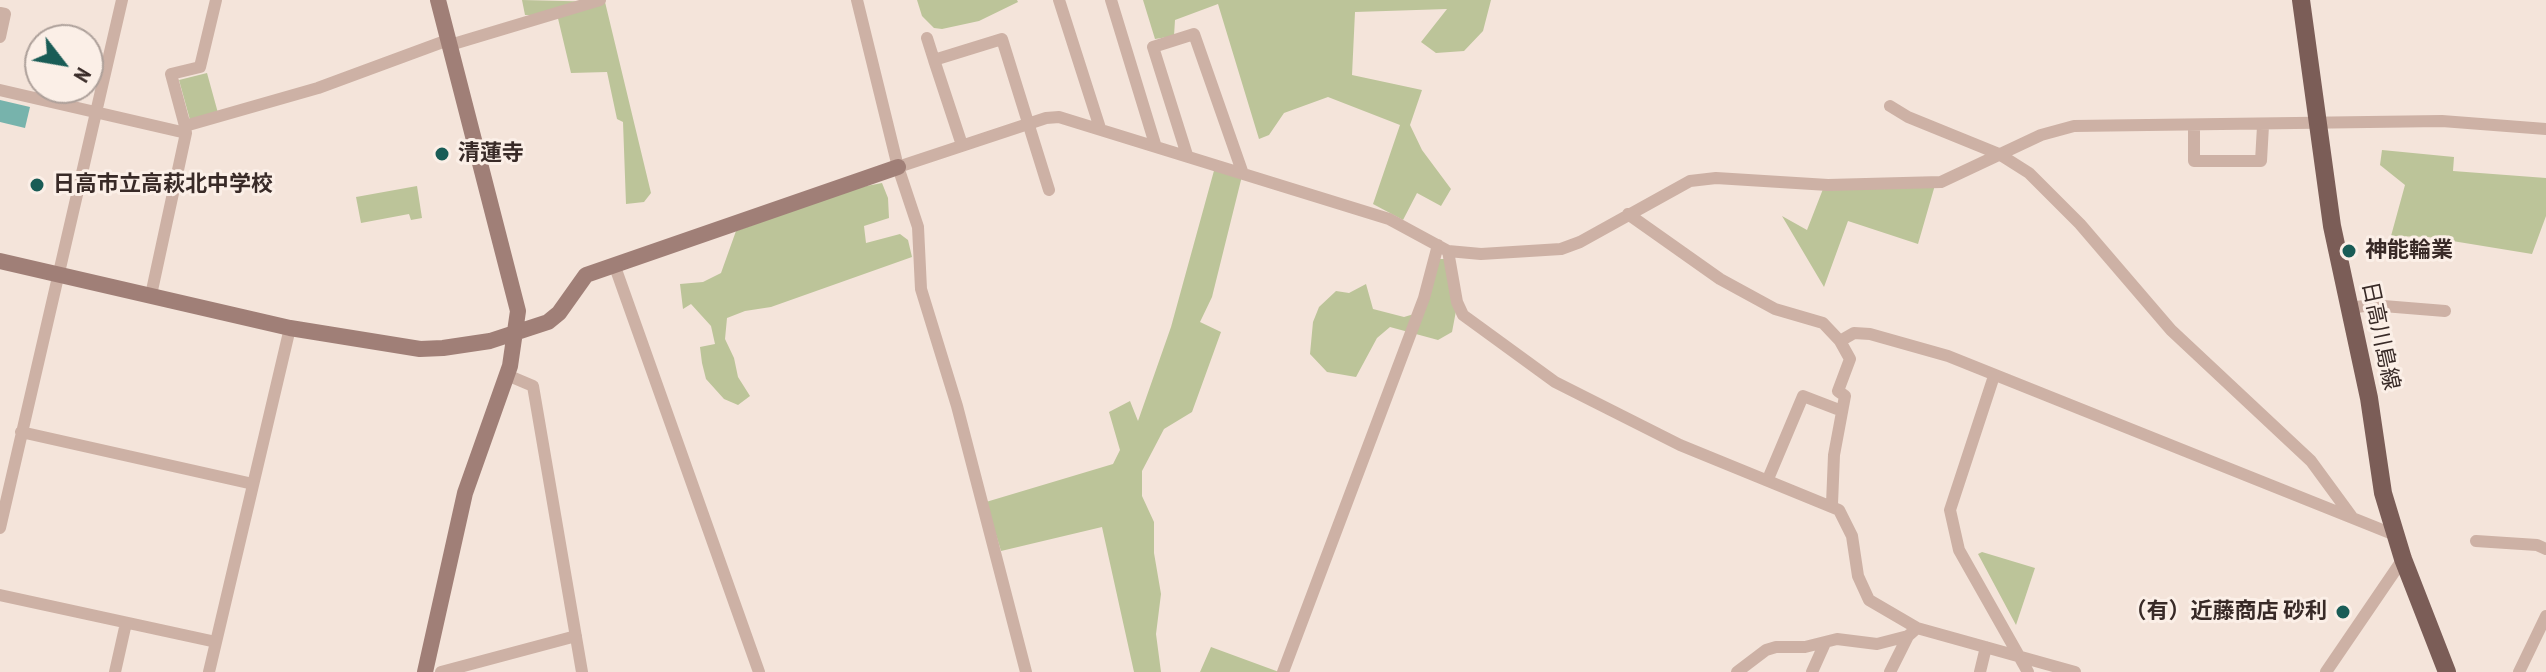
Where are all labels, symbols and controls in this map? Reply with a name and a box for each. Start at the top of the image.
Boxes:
north arrow [24,24,104,104]
text: N [68,63,98,88]
place label: 清蓮寺 [458,141,524,167]
marker: 清蓮寺 [433,145,451,163]
place label: 日高市立高萩北中学校 [53,172,273,198]
marker: 日高市立高萩北中学校 [28,176,46,194]
place label: 神能輪業 [2365,238,2453,264]
marker: 神能輪業 [2340,242,2358,260]
street label: 日高川島線 [2356,279,2404,393]
place label: （有）近藤商店 砂利 [2124,599,2327,625]
marker: （有）近藤商店 砂利 [2334,603,2352,621]

